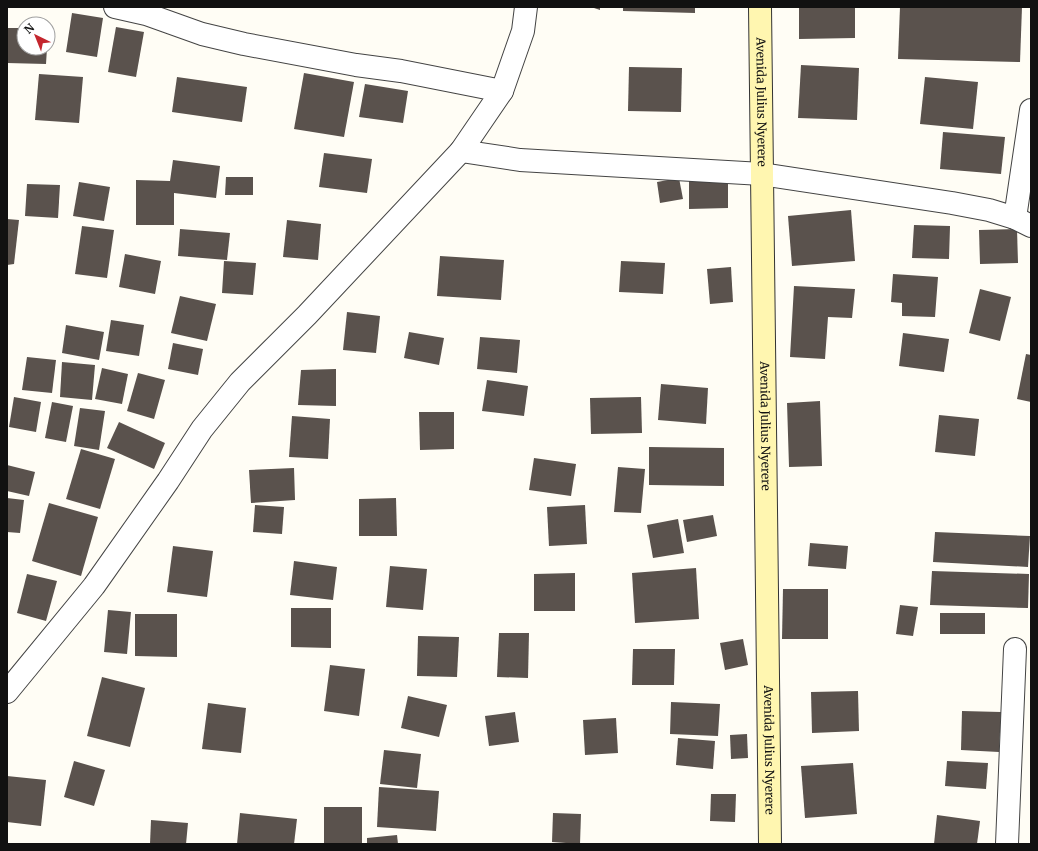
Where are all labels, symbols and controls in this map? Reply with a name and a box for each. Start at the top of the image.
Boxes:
north arrow [16,16,56,56]
text: N [21,20,37,37]
street label: Avenida Julius Nyerere [753,36,770,167]
street label: Avenida Julius Nyerere [757,360,774,491]
street label: Avenida Julius Nyerere [761,684,778,815]

